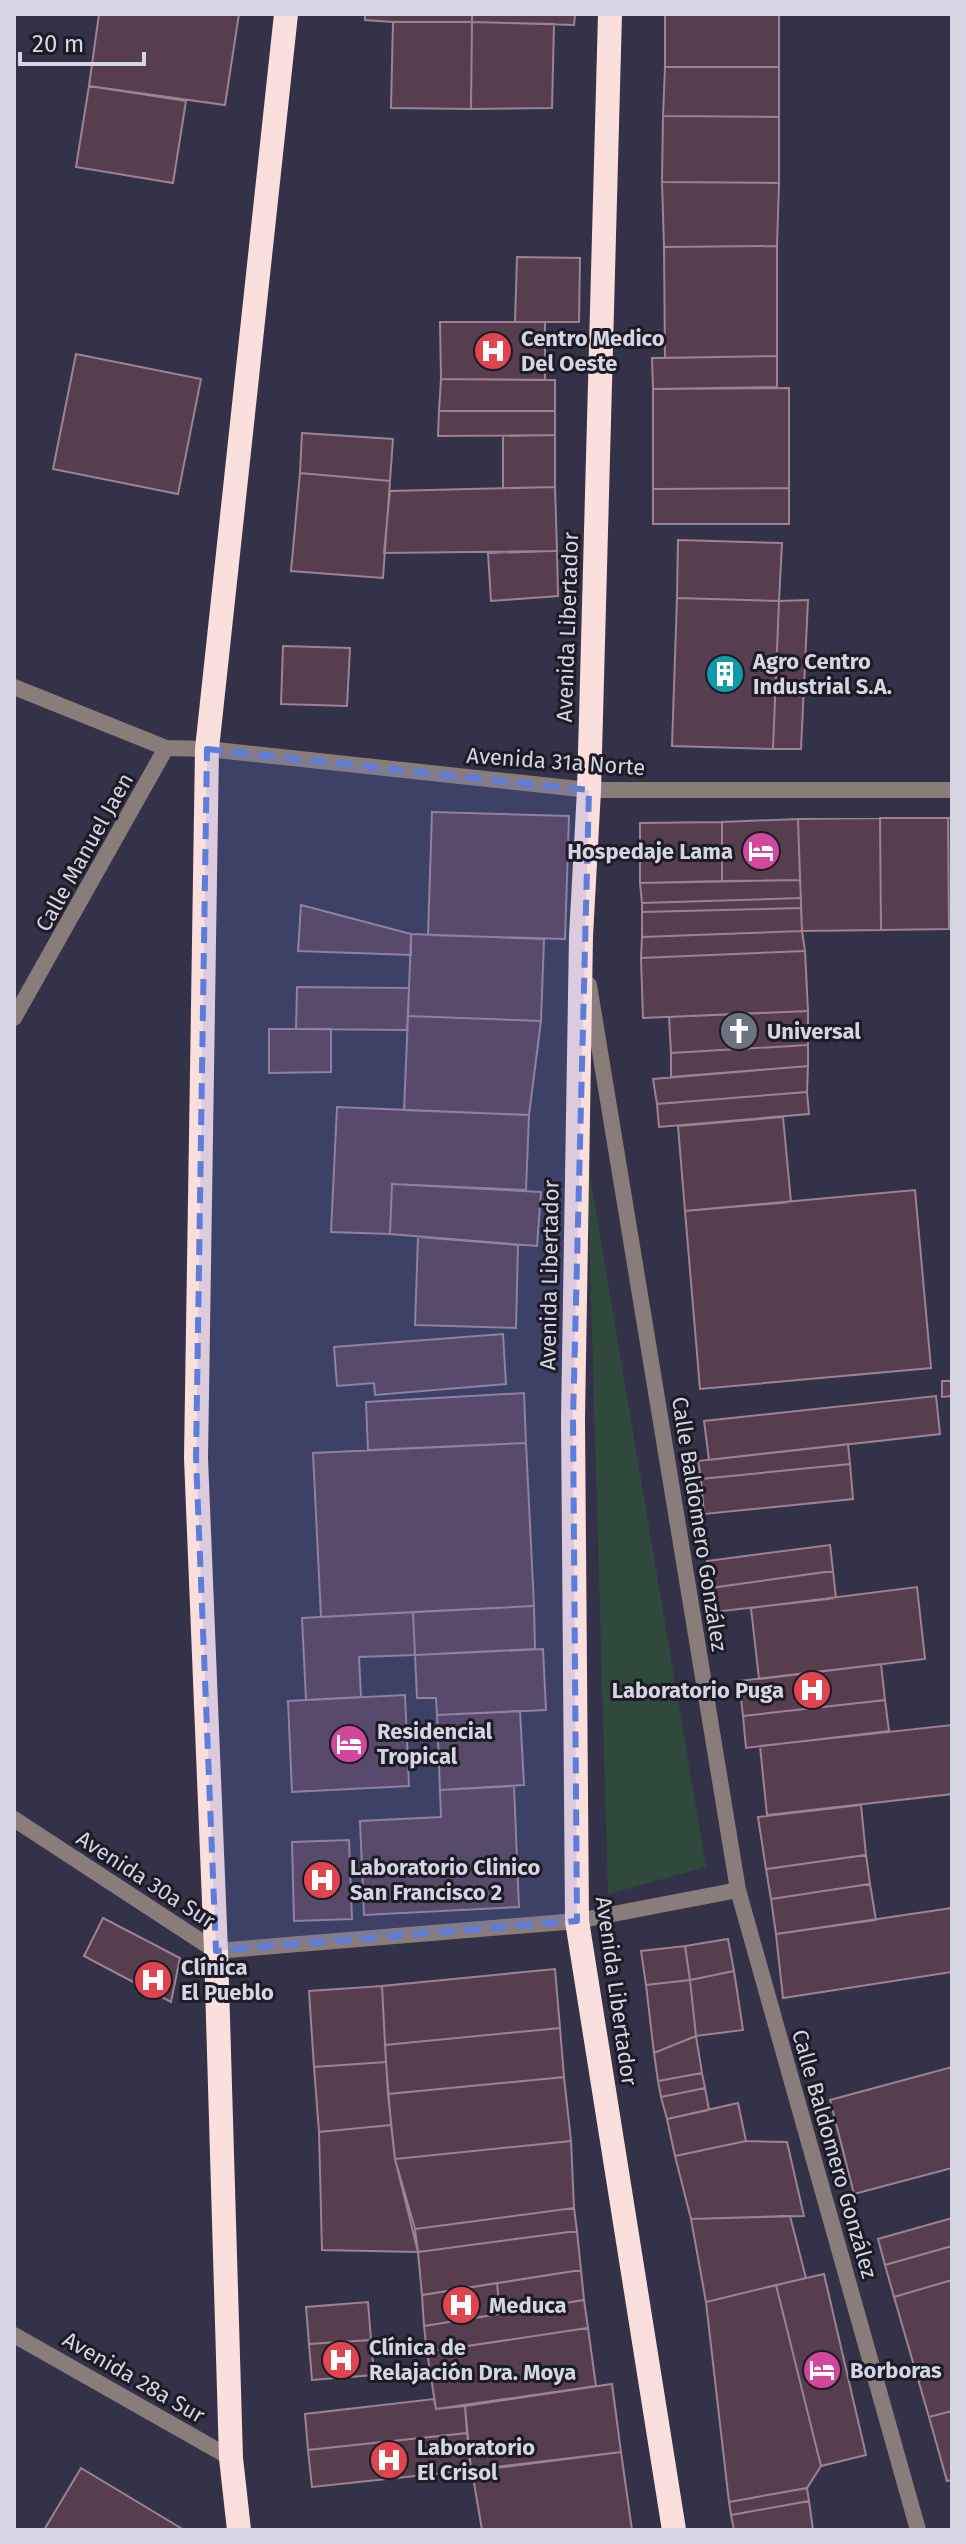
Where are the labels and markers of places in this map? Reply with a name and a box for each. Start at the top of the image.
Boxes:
place label: Centro Medico Del Oeste [521,325,665,377]
hospital icon: Centro Medico Del Oeste [472,330,514,372]
place label: Agro Centro Industrial S.A. [752,648,892,700]
building icon: Agro Centro Industrial S.A. [704,653,746,695]
hotel icon: Hospedaje Lama [740,830,782,872]
place label: Hospedaje Lama [567,838,733,865]
church icon: Universal [718,1010,760,1052]
place label: Universal [767,1018,861,1045]
hospital icon: Laboratorio Puga [791,1669,833,1711]
place label: Laboratorio Puga [612,1677,784,1704]
place label: Residencial Tropical [377,1718,493,1770]
hotel icon: Residencial Tropical [328,1723,370,1765]
place label: Laboratorio Clinico San Francisco 2 [350,1854,540,1906]
hospital icon: Laboratorio Clinico San Francisco 2 [301,1859,343,1901]
place label: Clínica El Pueblo [181,1954,274,2006]
hospital icon: Clínica El Pueblo [132,1959,174,2001]
hospital icon: Meduca [440,2284,482,2326]
place label: Meduca [489,2292,567,2319]
place label: Clínica de Relajación Dra. Moya [369,2334,576,2386]
hospital icon: Clínica de Relajación Dra. Moya [320,2339,362,2381]
hotel icon: Borboras [801,2349,843,2391]
place label: Borboras [850,2357,942,2384]
place label: Laboratorio El Crisol [417,2434,535,2486]
hospital icon: Laboratorio El Crisol [368,2439,410,2481]

